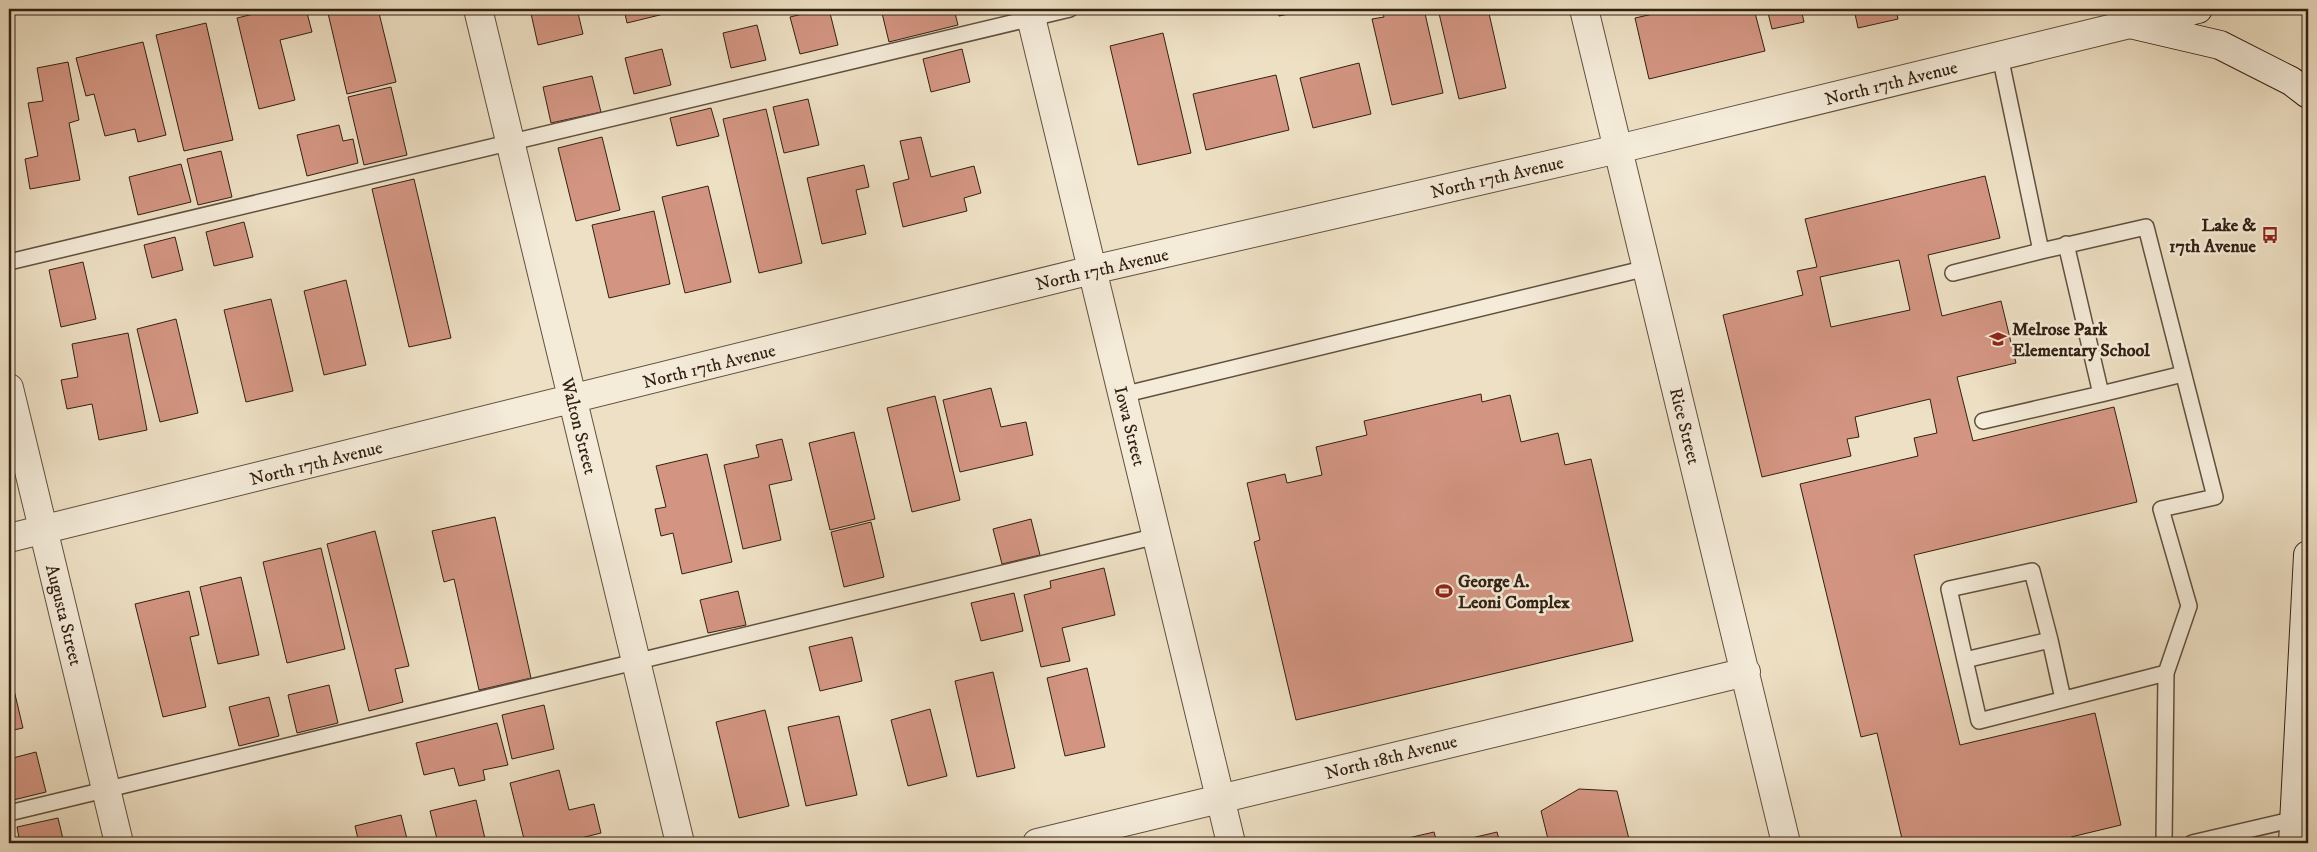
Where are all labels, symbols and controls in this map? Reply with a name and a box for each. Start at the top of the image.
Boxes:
street label: North 17th Avenue [1823,57,1960,111]
street label: North 17th Avenue [1429,152,1566,204]
place label: Lake & 17th Avenue [2169,215,2257,258]
bus stop icon: Lake & 17th Avenue [2260,225,2280,245]
street label: North 17th Avenue [1034,244,1171,296]
place label: Melrose Park Elementary School [2012,319,2150,362]
school or university icon: Melrose Park Elementary School [1988,329,2008,349]
street label: North 17th Avenue [641,340,778,394]
street label: Walton Street [555,375,601,477]
street label: Iowa Street [1109,384,1150,469]
street label: Rice Street [1664,386,1704,467]
street label: North 17th Avenue [248,437,385,491]
street label: Augusta Street [40,562,86,668]
place label: George A. Leoni Complex [1458,571,1570,614]
sports icon: George A. Leoni Complex [1434,581,1454,601]
street label: North 18th Avenue [1323,731,1460,785]

